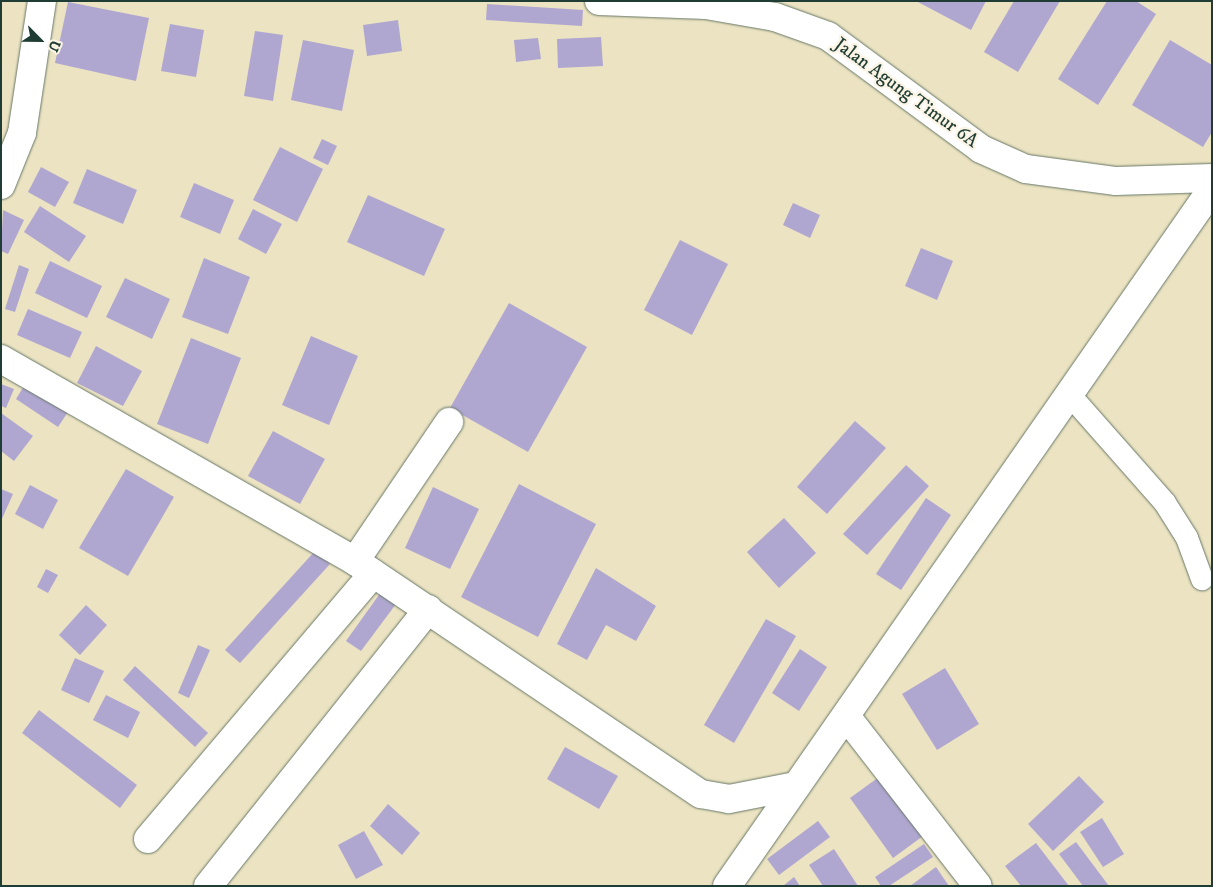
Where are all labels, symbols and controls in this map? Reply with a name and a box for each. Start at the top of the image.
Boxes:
north arrow [15,15,65,65]
street label: Jalan Agung Timur 6A [830,33,982,153]
text: U [43,37,64,54]

